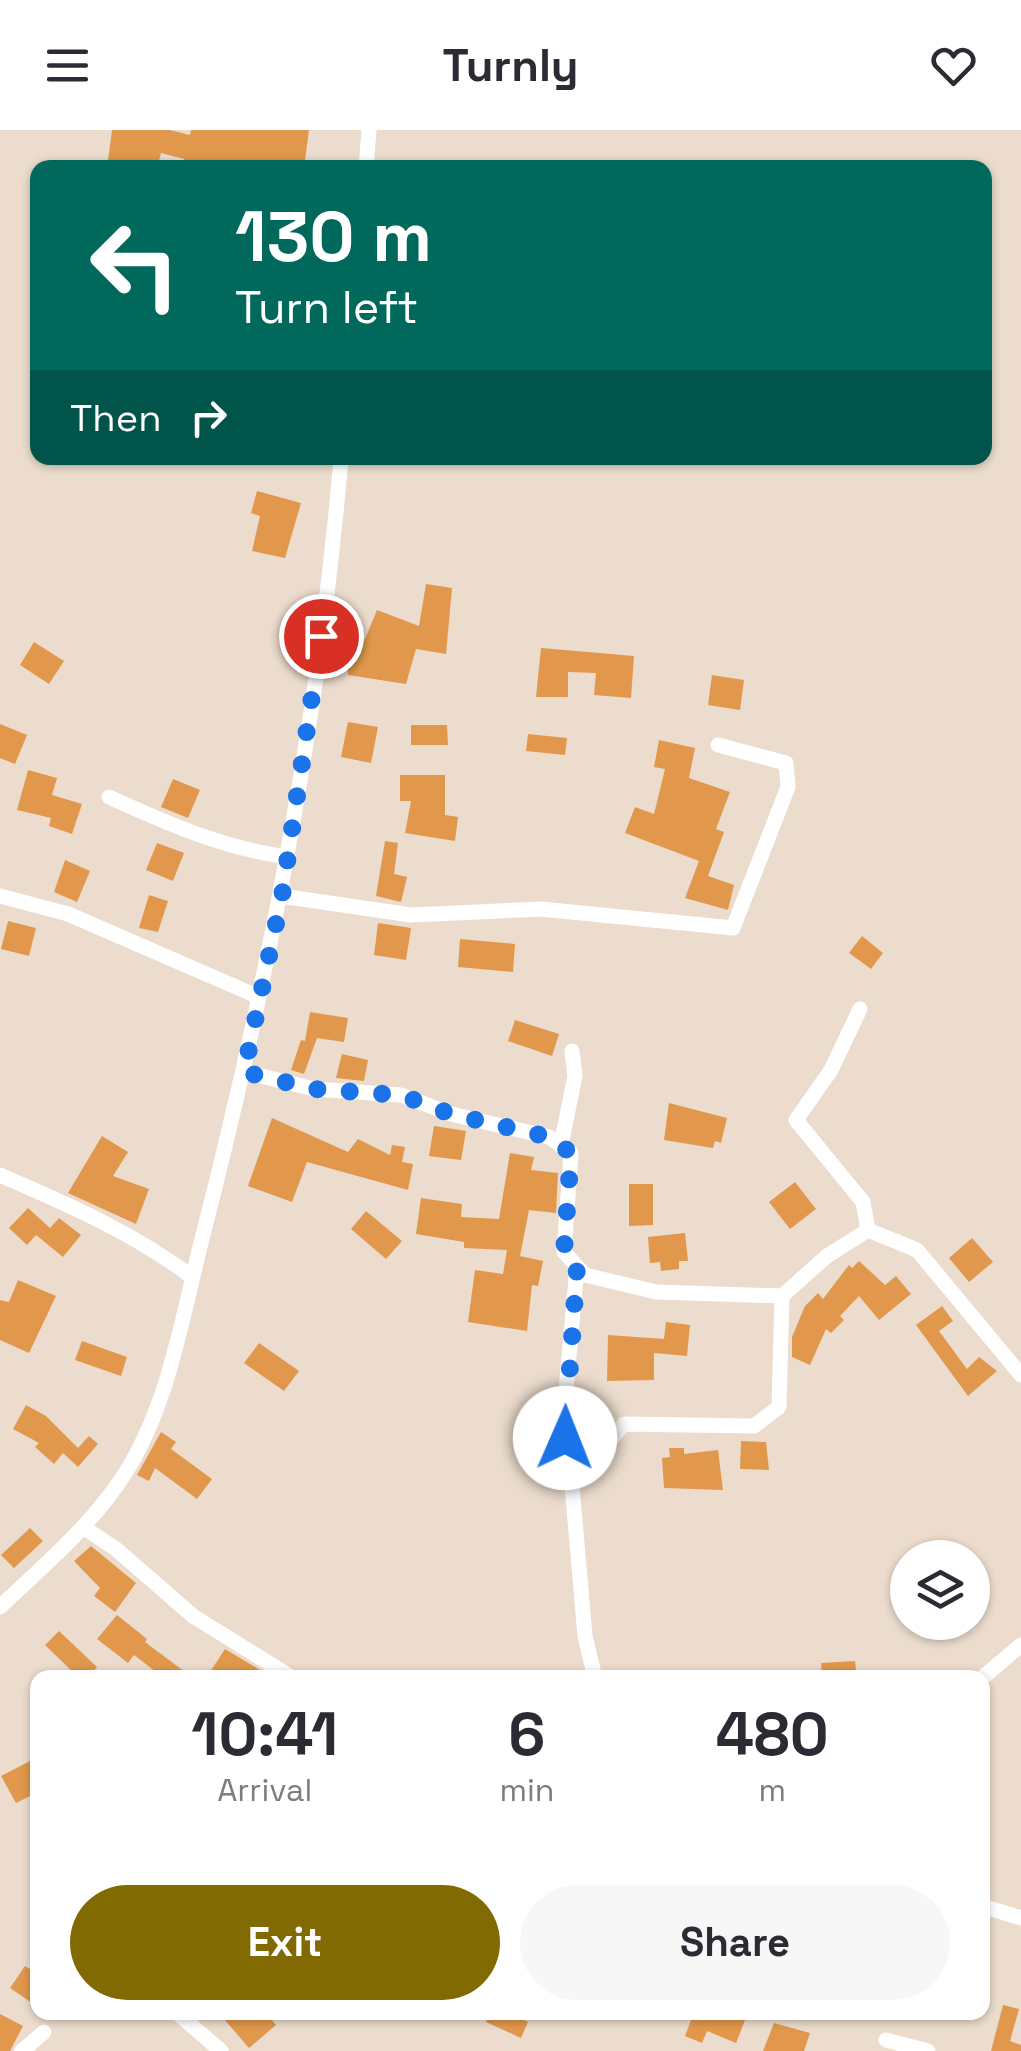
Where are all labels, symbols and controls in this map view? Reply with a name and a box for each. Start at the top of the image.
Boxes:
text: Turnly [442,37,579,94]
icon: menu [40,38,95,93]
icon: heart [926,38,981,93]
text: 130 m [235,192,432,281]
icon: left [70,200,200,330]
text: Turn left [235,279,418,336]
icon: right [181,390,236,445]
text: Then [70,394,161,442]
pin [279,594,364,679]
icon: arrive [294,609,349,664]
position arrow [513,1386,617,1490]
map controls [890,1540,990,1640]
button: layers [890,1540,990,1640]
text: 10:41 [191,1696,338,1773]
text: 6 [508,1696,545,1773]
text: 480 [716,1696,829,1773]
text: Arrival [217,1770,312,1810]
text: min [499,1770,554,1810]
text: m [758,1770,786,1810]
button: Exit [70,1885,500,2000]
button: Share [520,1885,950,2000]

